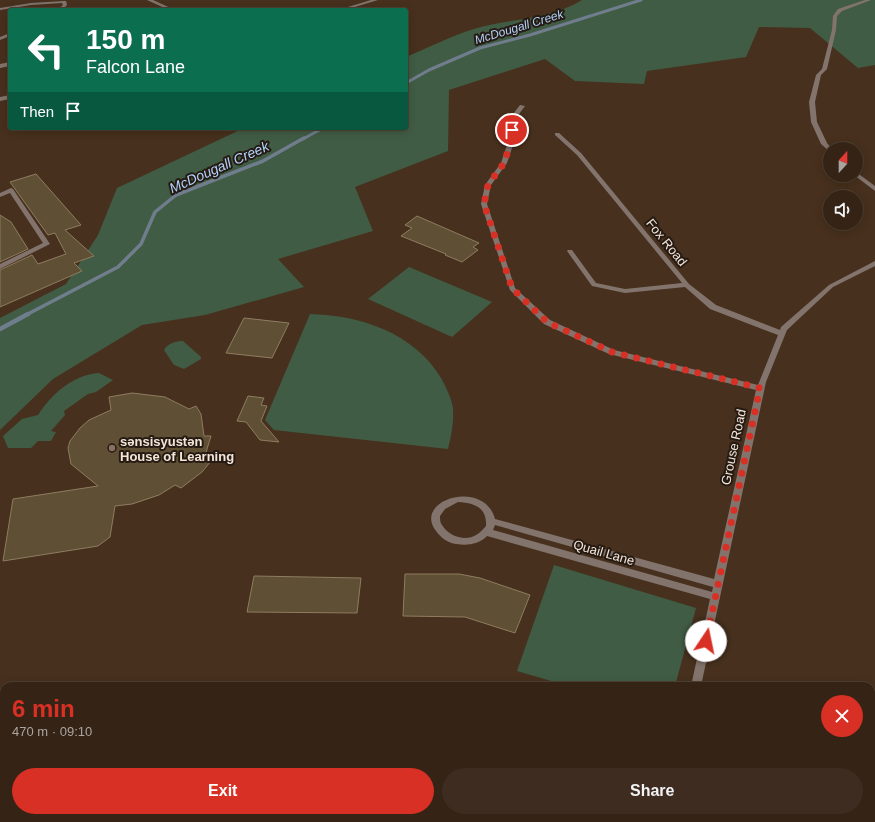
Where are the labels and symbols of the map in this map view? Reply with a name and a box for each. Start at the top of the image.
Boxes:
water label: McDougall Creek [473,7,566,47]
pin [495,113,529,147]
water label: McDougall Creek [167,137,272,196]
north arrow [823,142,863,182]
street label: Fox Road [643,216,690,269]
street label: Grouse Road [718,408,749,486]
place label: sənsisyustən House of Learning [120,434,234,464]
marker: sənsisyustən House of Learning [107,443,117,453]
street label: Quail Lane [572,537,636,568]
position arrow [685,620,727,662]

